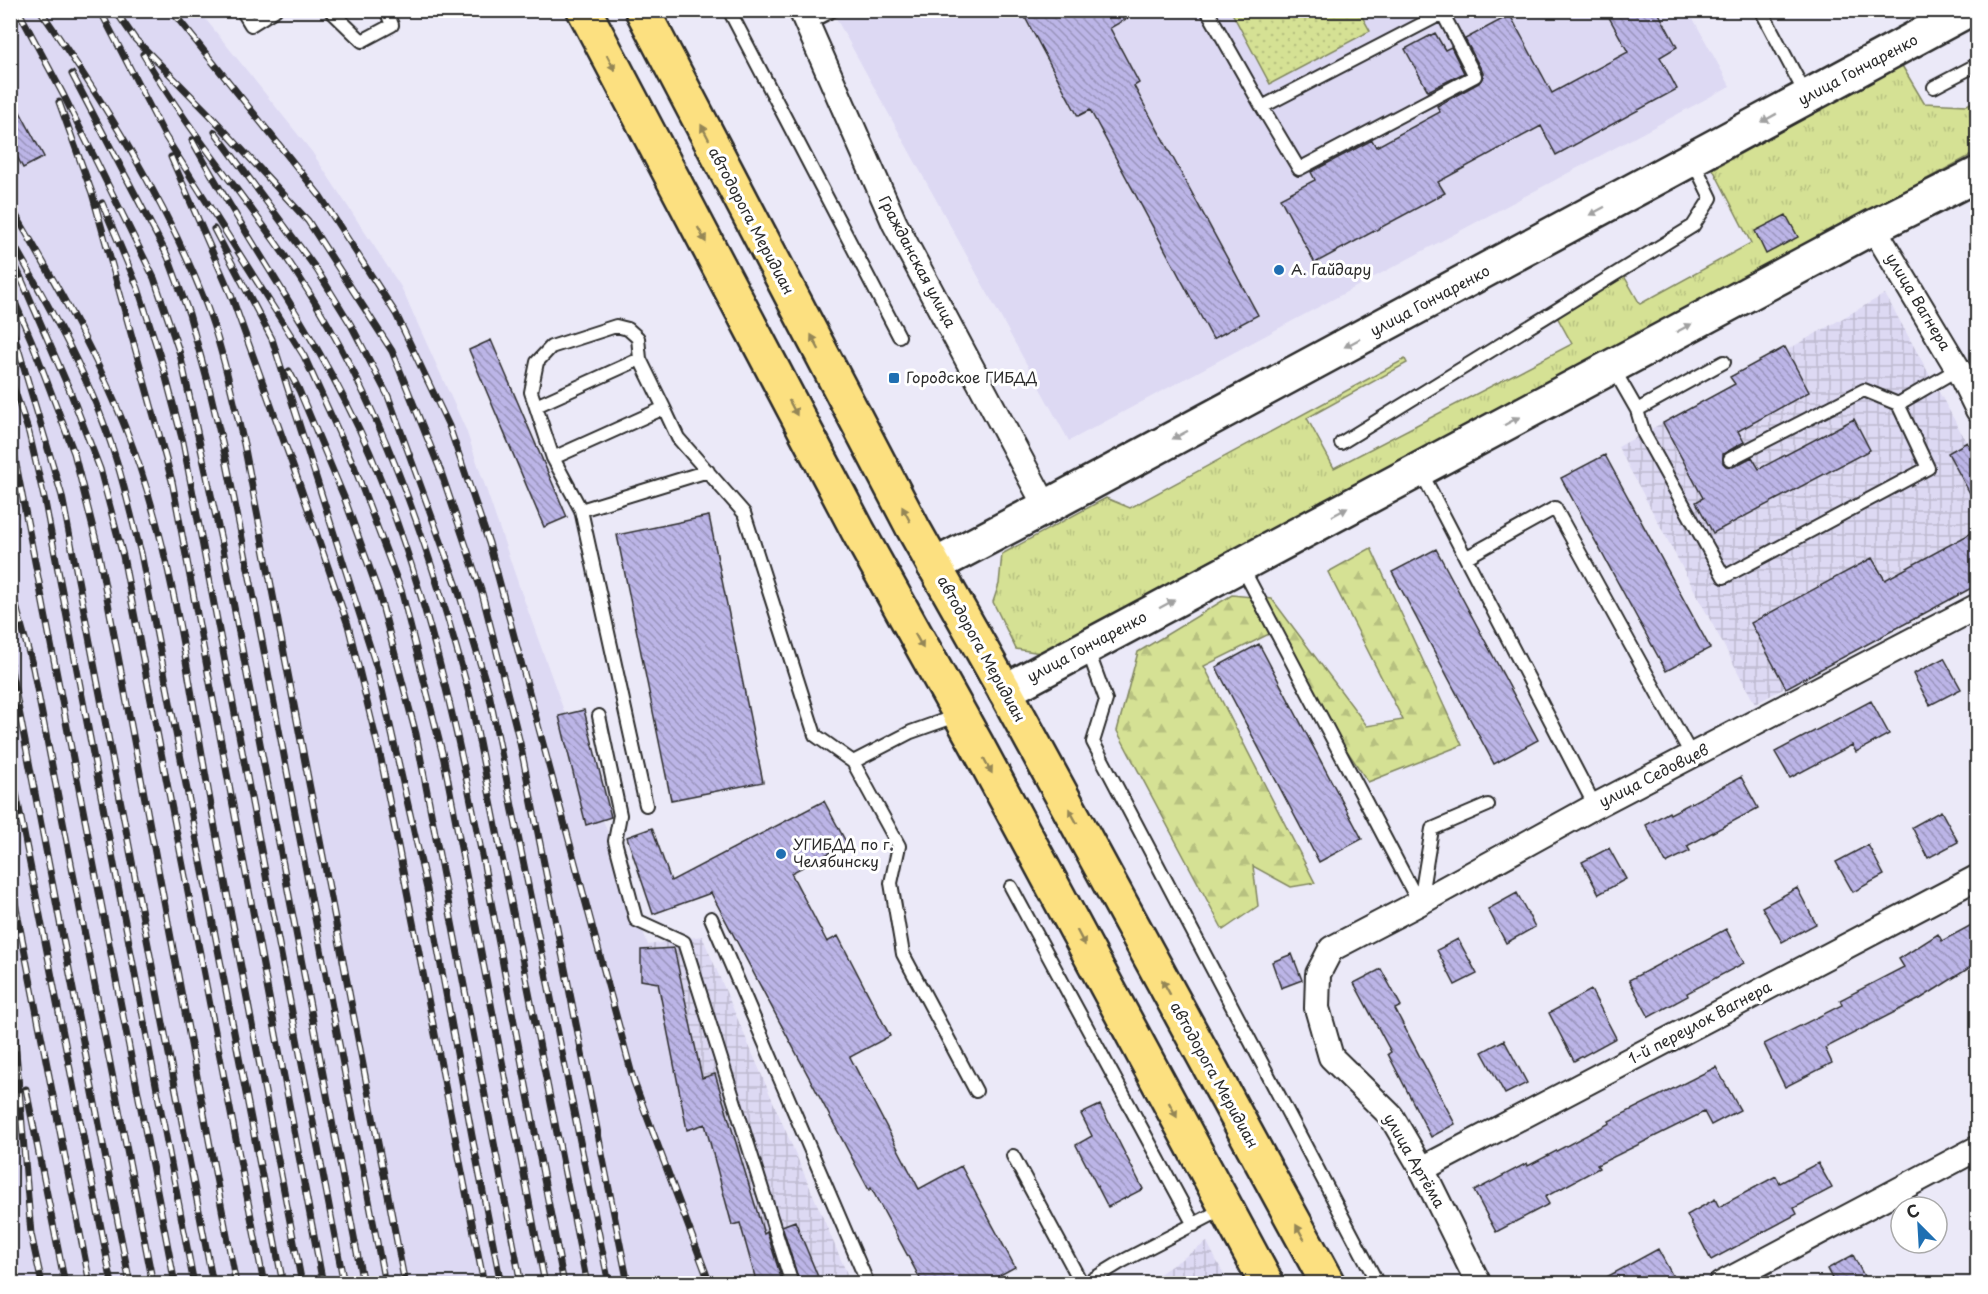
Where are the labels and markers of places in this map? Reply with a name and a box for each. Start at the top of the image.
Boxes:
place label: А. Гайдару [1291,257,1371,280]
marker: А. Гайдару [1272,263,1286,277]
place label: Городское ГИБДД [906,365,1037,388]
marker: Городское ГИБДД [887,371,901,385]
place label: УГИБДД по г. Челябинску [793,832,893,872]
marker: УГИБДД по г. Челябинску [774,847,788,861]

